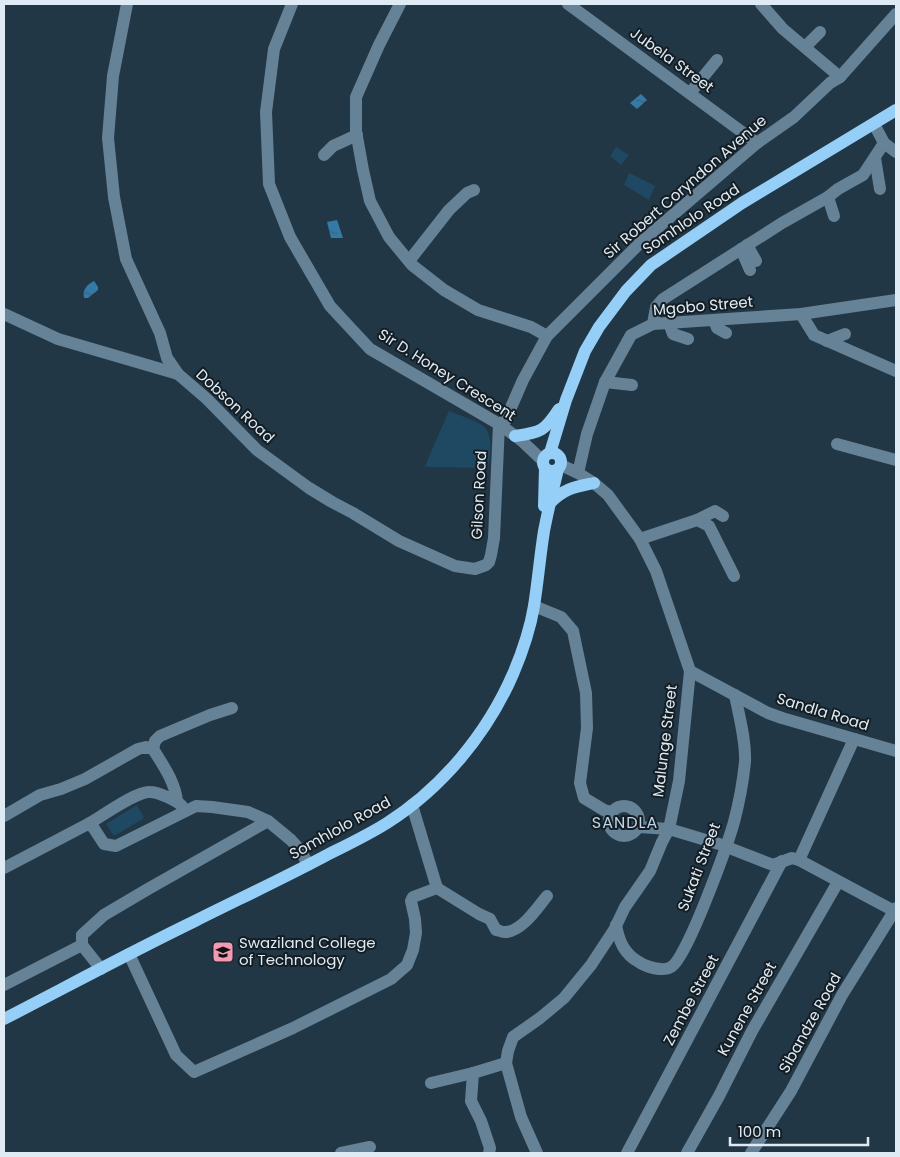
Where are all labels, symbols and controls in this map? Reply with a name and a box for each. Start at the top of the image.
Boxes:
street label: Jubela Street [626,22,718,97]
street label: Sir Robert Coryndon Avenue [599,110,771,263]
street label: Somhlolo Road [638,178,743,259]
street label: Mgobo Street [652,291,754,320]
street label: Sir D. Honey Crescent [374,324,520,426]
street label: Dobson Road [191,364,279,448]
street label: Gilson Road [466,450,491,540]
street label: Malunge Street [647,683,682,798]
street label: Sandla Road [774,688,872,736]
street label: Somhlolo Road [285,791,394,864]
district label: SANDLA [592,811,658,834]
street label: Sukati Street [672,819,725,914]
place label: Swaziland College of Technology [239,932,376,970]
school or university icon: Swaziland College of Technology [211,940,235,964]
street label: Zembe Street [658,951,723,1049]
street label: Kunene Street [712,958,781,1059]
street label: Sibandze Road [773,969,846,1077]
scale bar [730,1114,868,1146]
text: 100 m [738,1121,781,1142]

